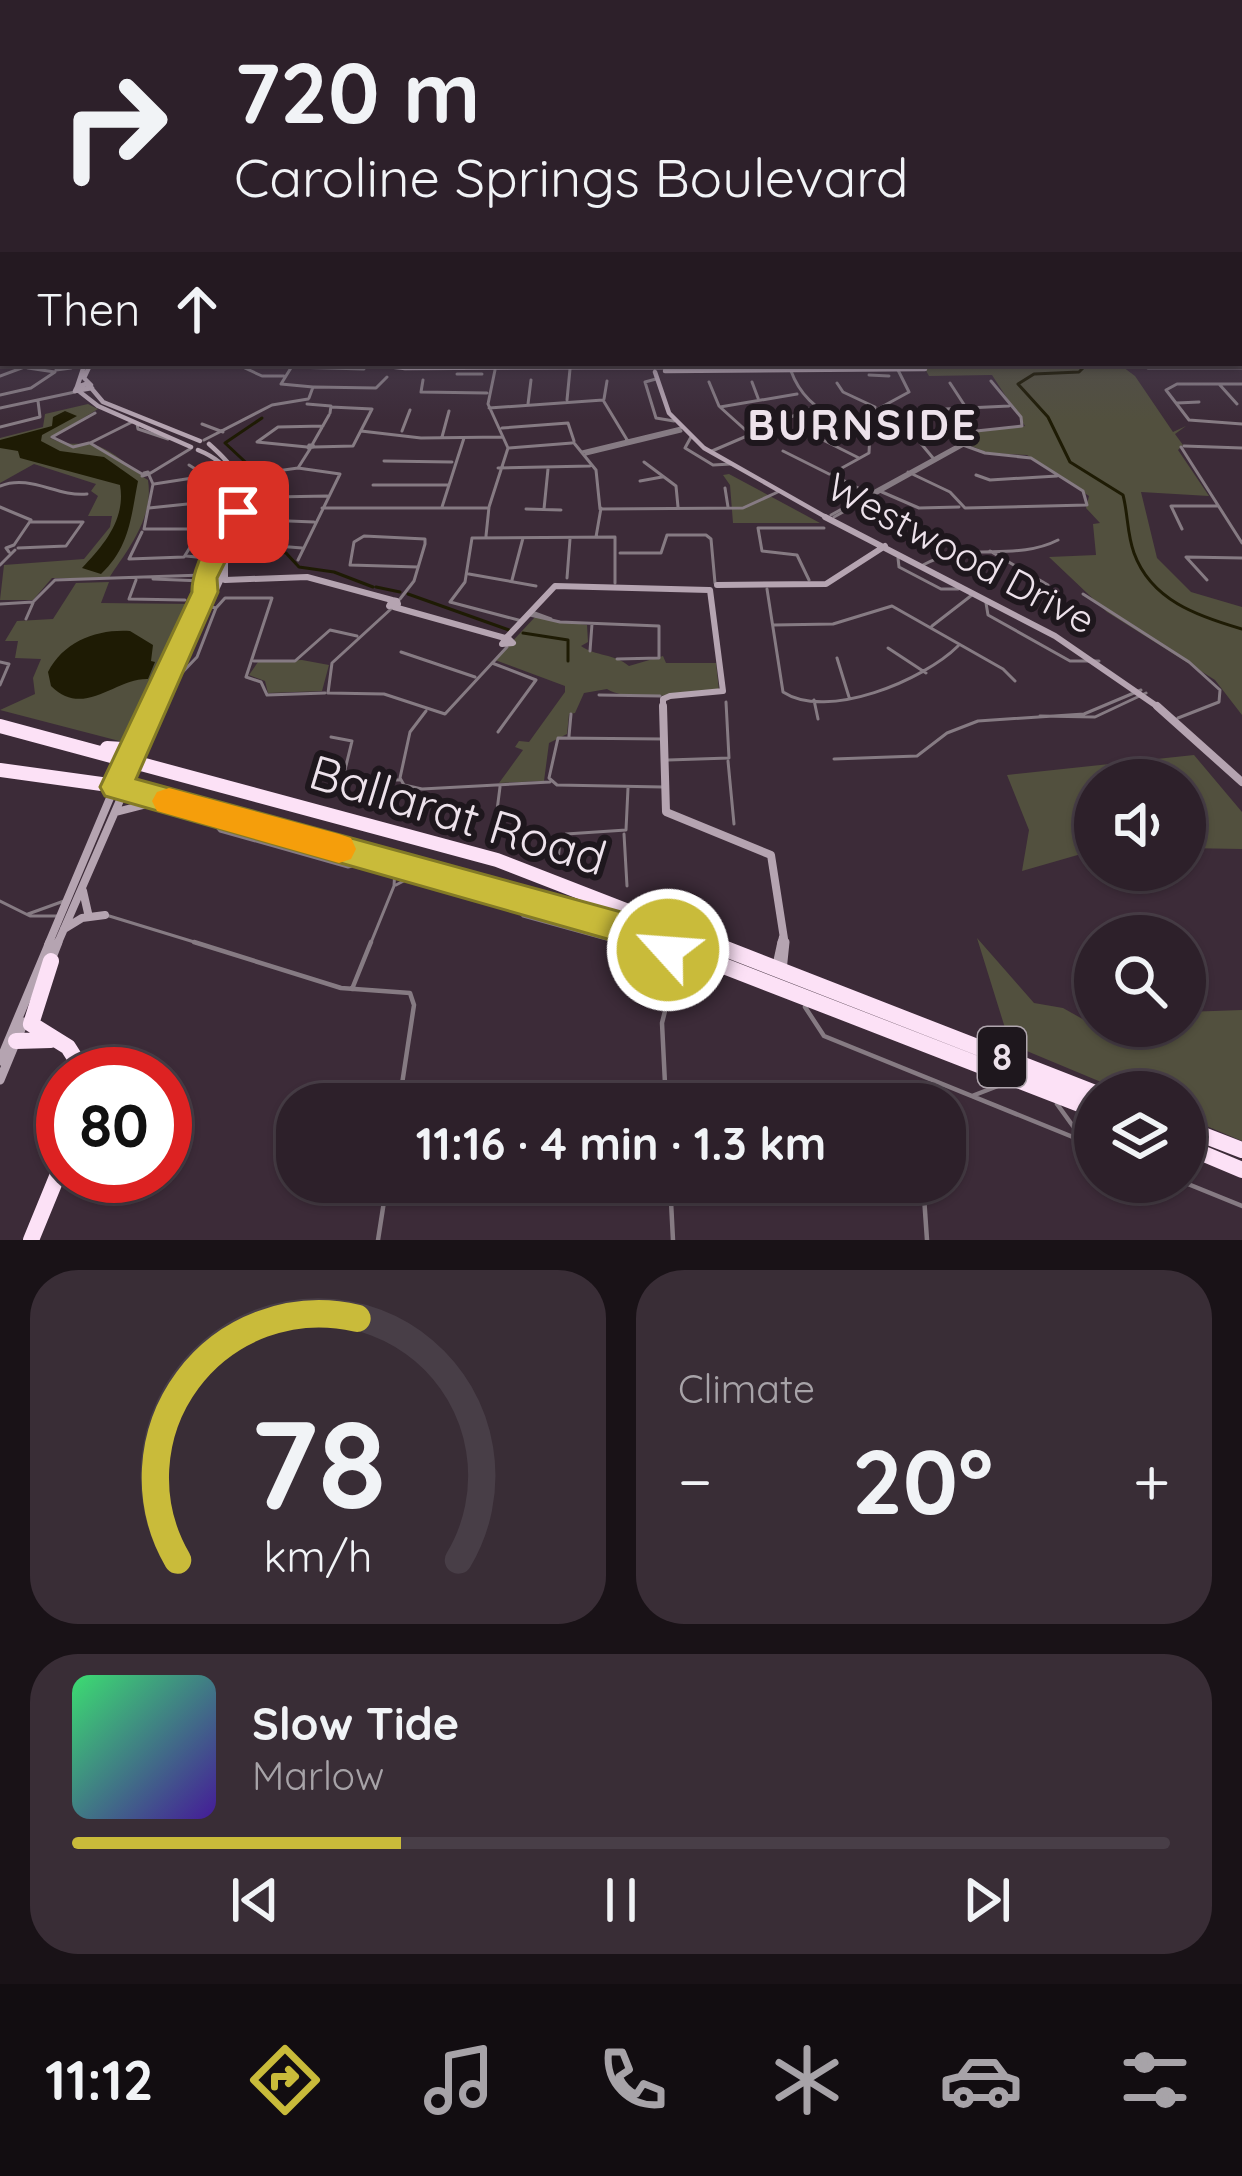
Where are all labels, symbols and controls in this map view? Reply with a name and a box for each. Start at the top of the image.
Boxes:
text: 720 m [234,39,480,144]
icon: right [36,48,192,204]
text: Caroline Springs Boulevard [234,143,909,211]
icon: ahead [164,276,230,342]
text: Then [36,281,140,337]
district label: BURNSIDE [747,398,979,451]
pin [187,461,289,563]
street label: Westwood Drive [819,461,1104,644]
icon: arrive [205,479,271,545]
street label: Ballarat Road [303,740,614,888]
map controls [1074,759,1206,1203]
button: sound [1074,759,1206,891]
position arrow [605,887,731,1013]
button: search [1074,915,1206,1047]
road number: 8 [978,1027,1026,1087]
speed limit sign: 80 [36,1047,192,1203]
button: layers [1074,1071,1206,1203]
text: 11:16 · 4 min · 1.3 km [416,1115,826,1171]
text: Climate [678,1364,815,1413]
text: 78 [250,1384,386,1540]
text: 20° [852,1424,993,1537]
text: − [678,1439,712,1522]
text: + [1133,1439,1170,1522]
text: km/h [264,1529,372,1583]
text: Slow Tide [252,1695,459,1751]
text: Marlow [252,1751,384,1800]
icon: previous [222,1867,288,1933]
icon: pause [588,1867,654,1933]
icon: next [954,1867,1020,1933]
icon: directions [243,2038,327,2122]
icon: music [417,2038,501,2122]
icon: phone [591,2038,675,2122]
icon: climate [765,2038,849,2122]
icon: car [939,2038,1023,2122]
icon: filters [1113,2038,1197,2122]
text: 11:12 [45,2046,153,2114]

